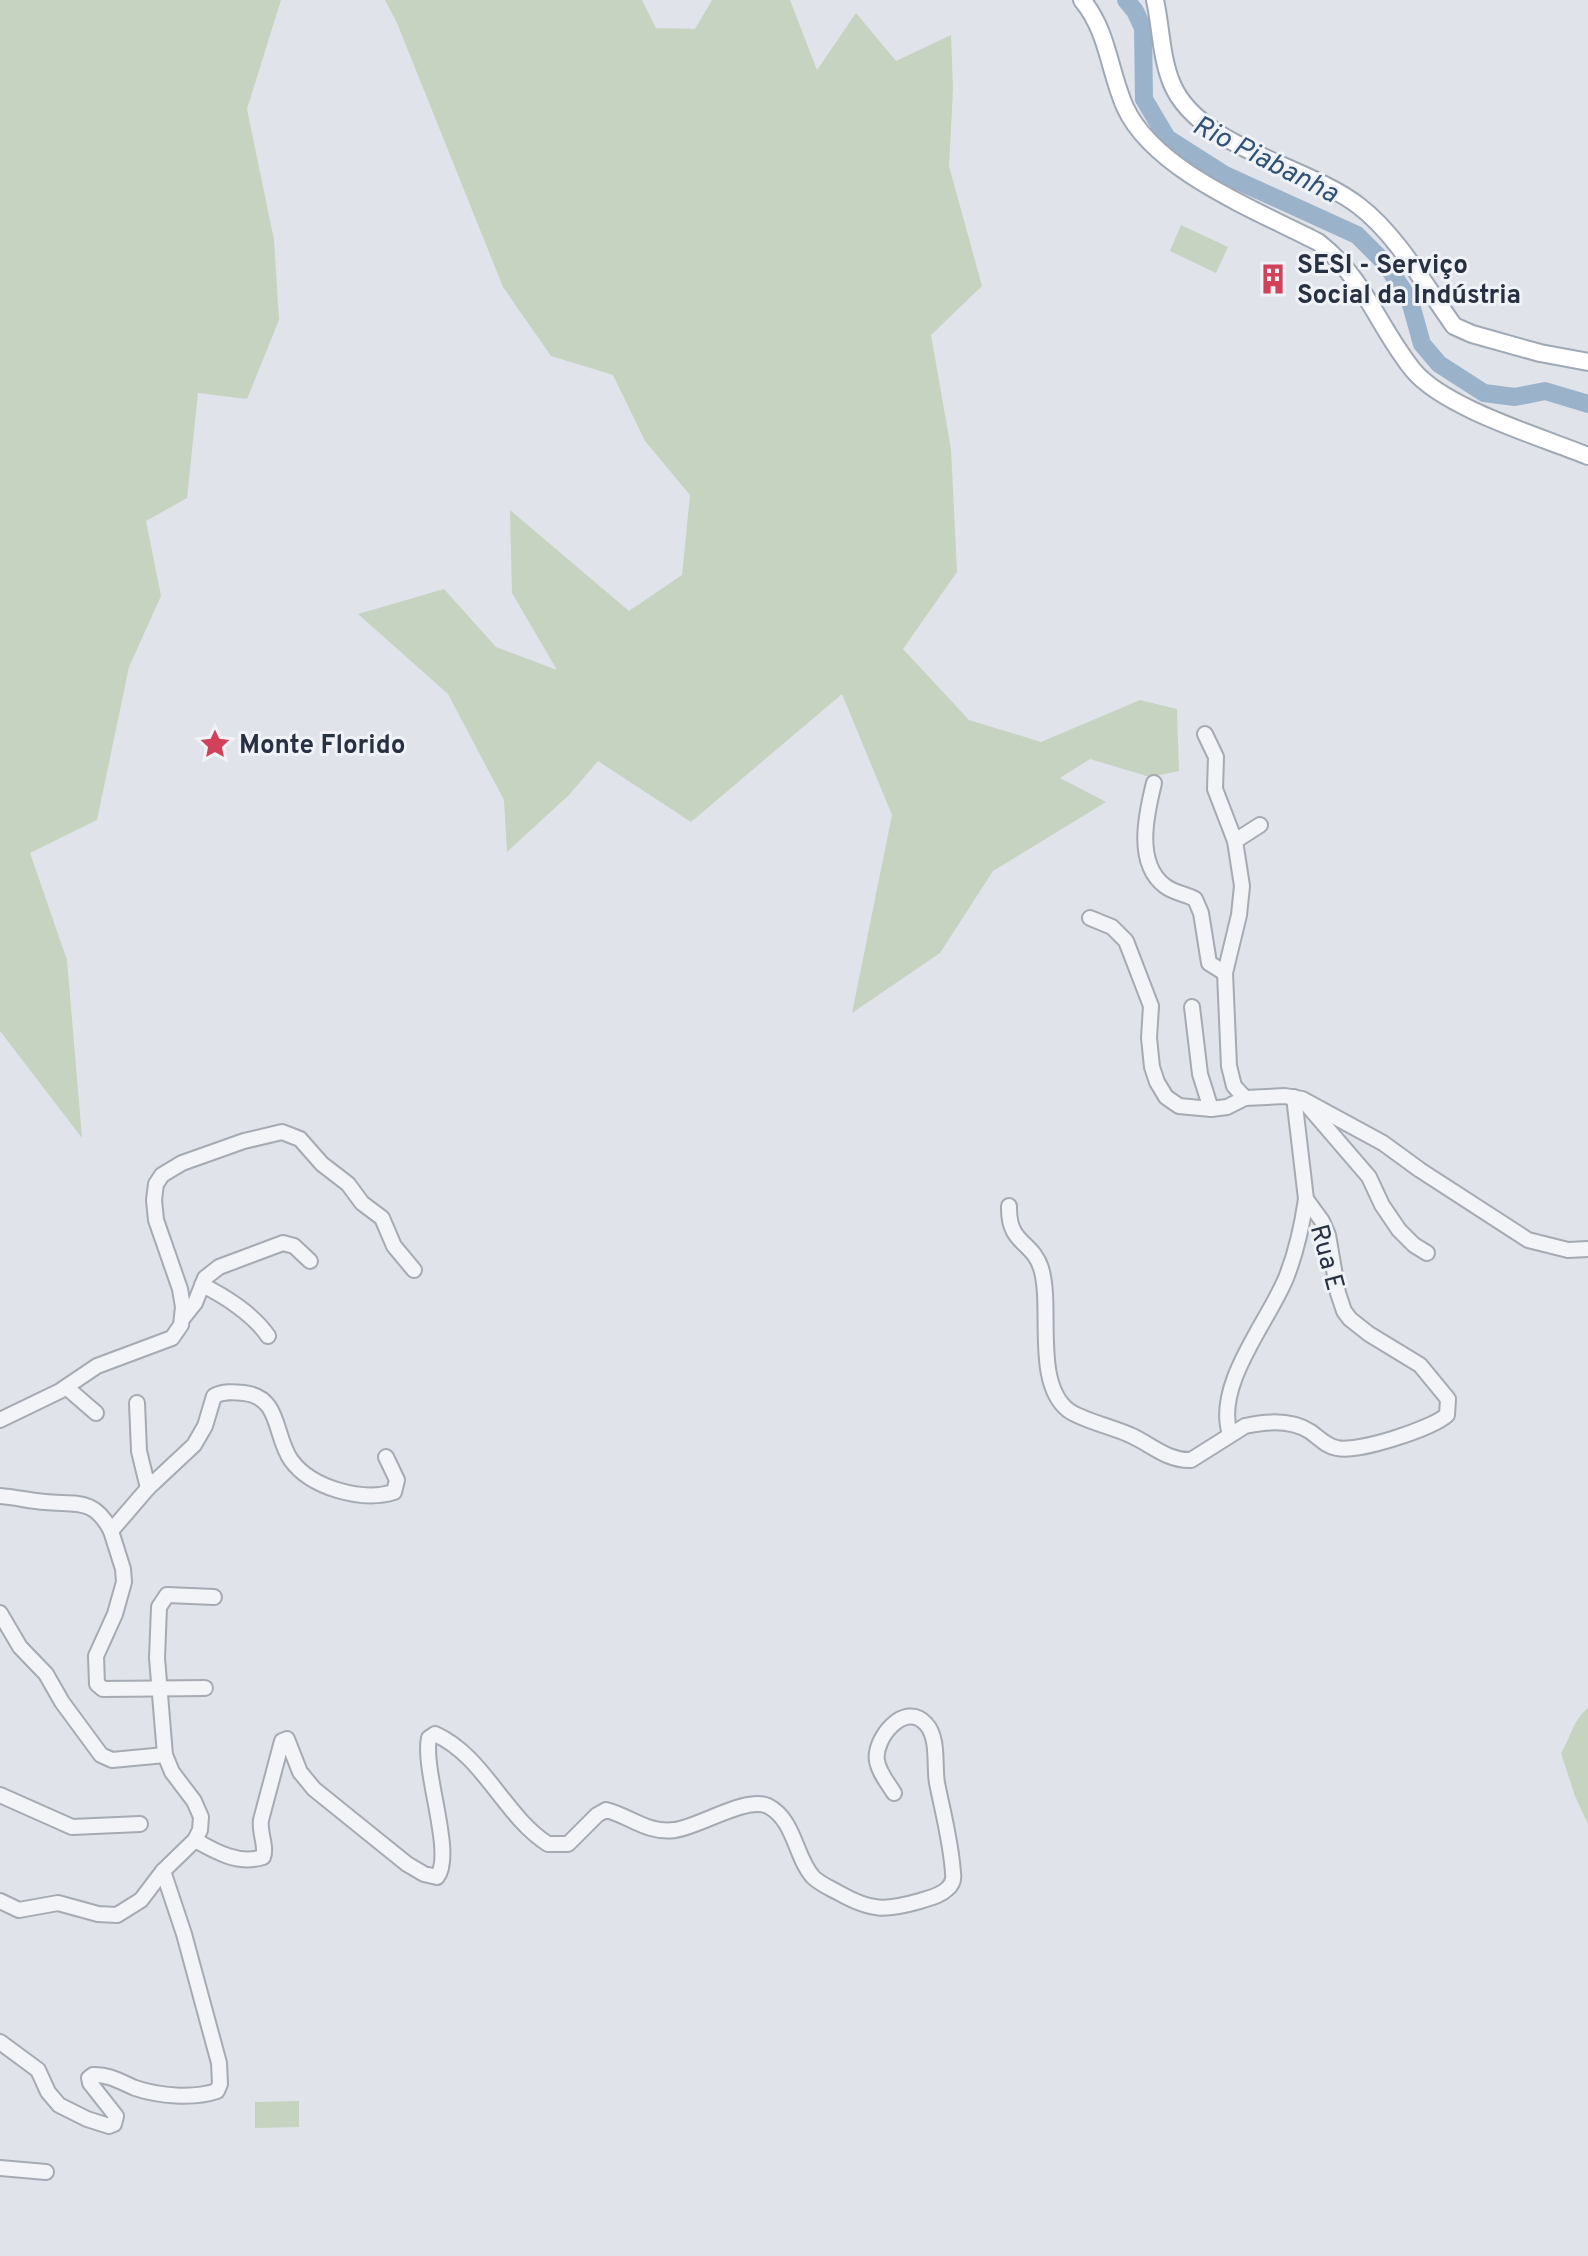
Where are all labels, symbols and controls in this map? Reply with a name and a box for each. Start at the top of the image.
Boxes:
water label: Rio Piabanha [1186,109,1344,213]
place label: SESI - Serviço Social da Indústria [1297,250,1521,313]
building icon: SESI - Serviço Social da Indústria [1256,262,1290,296]
place icon: Monte Florido [198,727,232,761]
place label: Monte Florido [239,730,405,763]
street label: Rua E [1301,1221,1350,1294]

